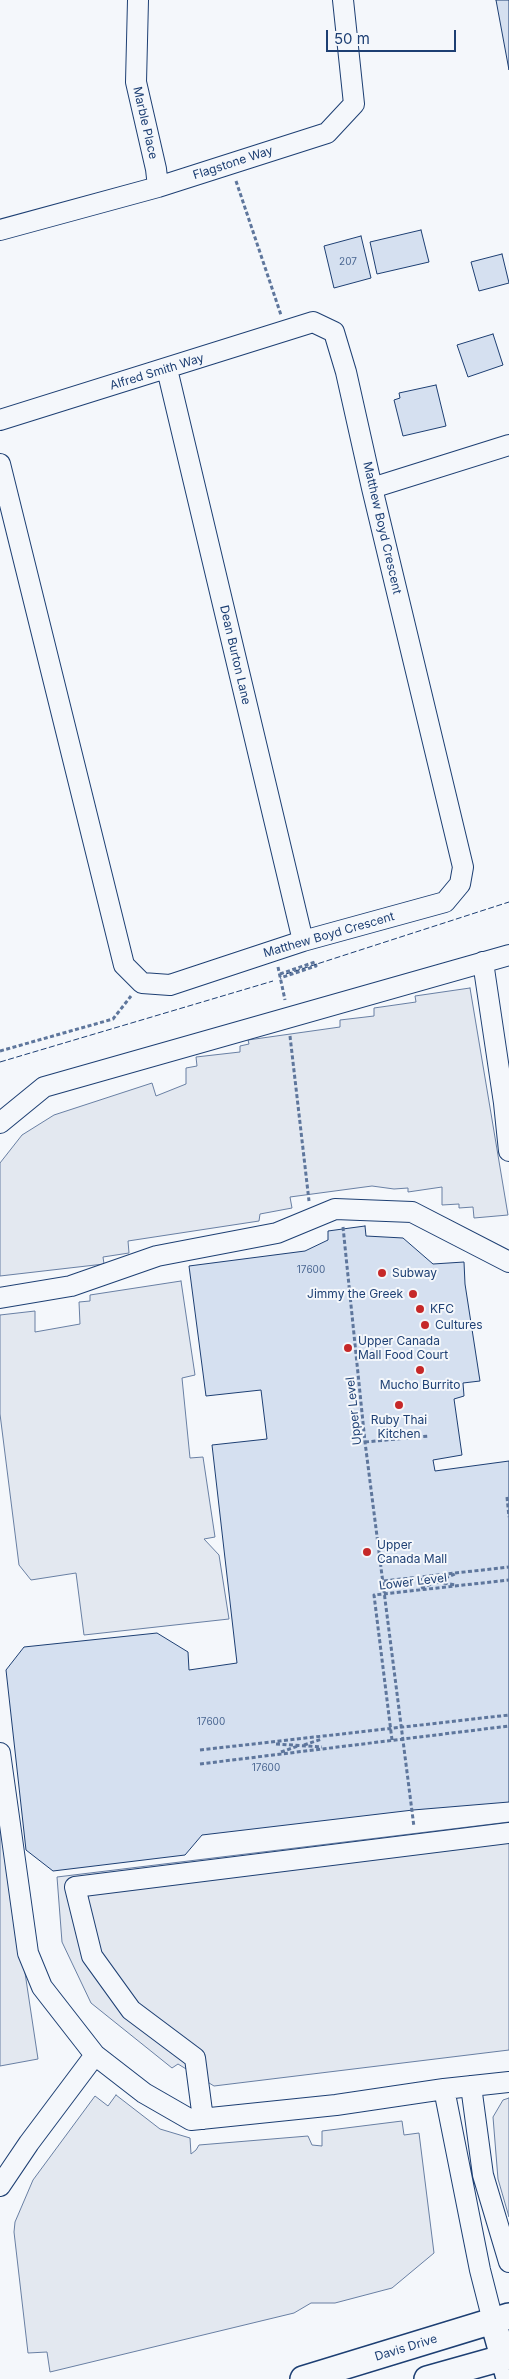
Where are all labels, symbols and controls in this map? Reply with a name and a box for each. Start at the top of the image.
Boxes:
scale bar [329,20,459,52]
text: 50 m [334,29,370,48]
street label: Marble Place [130,85,160,161]
street label: Flagstone Way [191,143,275,183]
house number: 207 [339,256,357,268]
street label: Alfred Smith Way [108,351,206,393]
street label: Matthew Boyd Crescent [360,460,404,596]
street label: Dean Burton Lane [217,604,253,706]
street label: Matthew Boyd Crescent [262,909,396,961]
house number: 17600 [297,1264,325,1276]
place label: Subway [392,1266,437,1280]
marker: Subway [376,1267,388,1279]
place label: Jimmy the Greek [307,1287,403,1301]
marker: Jimmy the Greek [407,1288,419,1300]
place label: KFC [430,1302,454,1316]
marker: KFC [414,1303,426,1315]
place label: Cultures [435,1318,483,1332]
marker: Cultures [419,1319,431,1331]
place label: Upper Canada Mall Food Court [358,1334,448,1362]
marker: Upper Canada Mall Food Court [342,1342,354,1354]
marker: Mucho Burrito [414,1364,426,1376]
street label: Upper Level [343,1376,365,1446]
place label: Mucho Burrito [380,1378,460,1392]
marker: Ruby Thai Kitchen [393,1399,405,1411]
place label: Ruby Thai Kitchen [371,1413,427,1441]
place label: Upper Canada Mall [377,1538,447,1566]
marker: Upper Canada Mall [361,1546,373,1558]
street label: Lower Level [378,1571,448,1593]
house number: 17600 [197,1716,225,1728]
house number: 17600 [252,1762,280,1774]
street label: Davis Drive [373,2332,439,2364]

